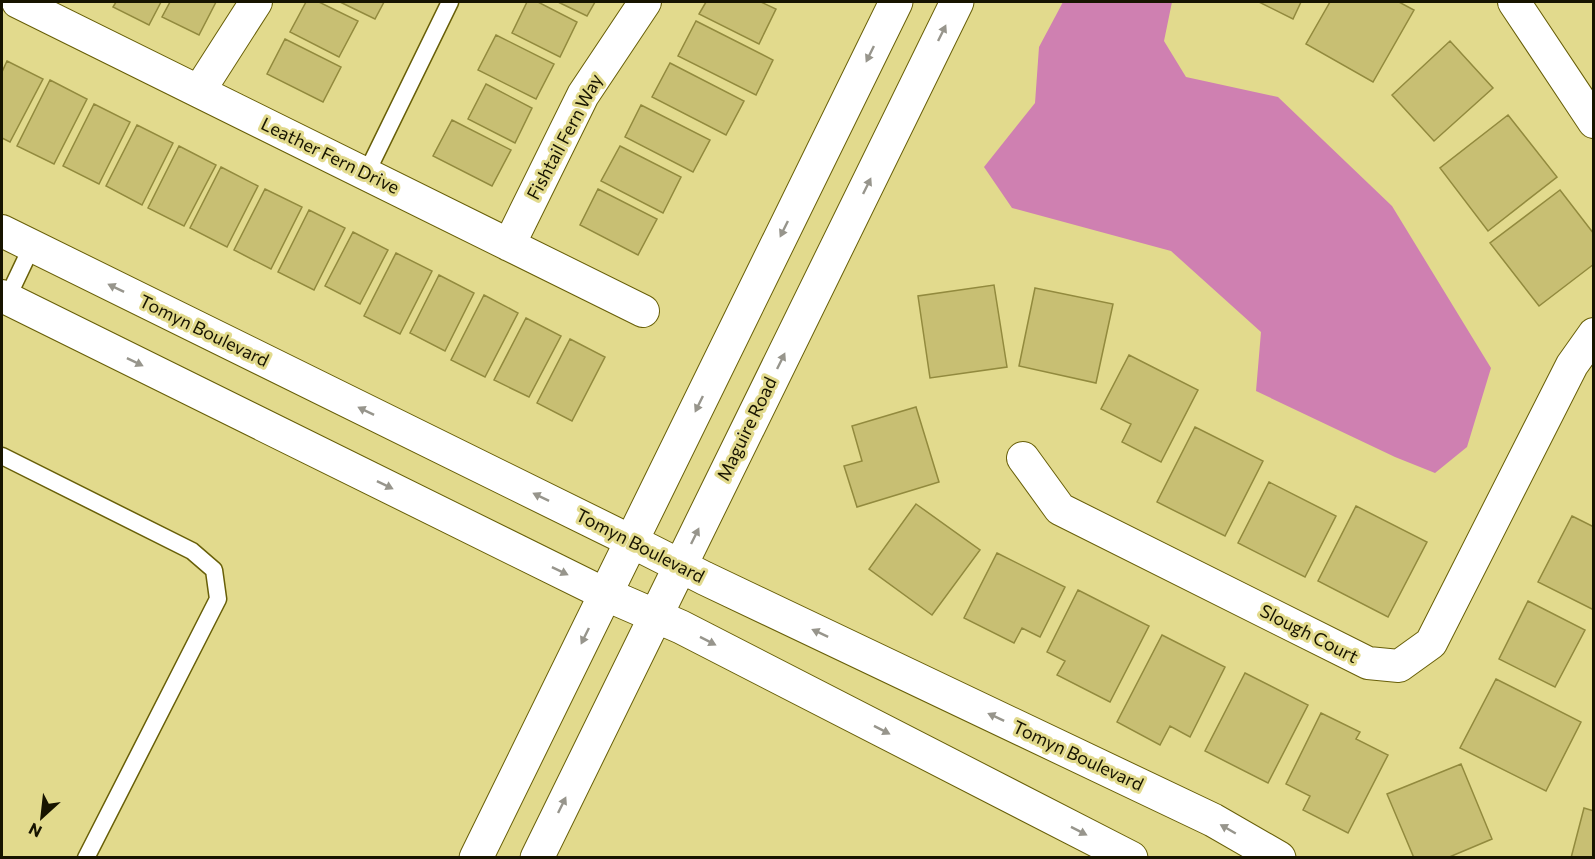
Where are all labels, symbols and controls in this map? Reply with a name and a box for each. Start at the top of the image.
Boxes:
one-way arrow [937,25,946,42]
one-way arrow [866,45,876,63]
street label: Fishtail Fern Way [522,70,607,203]
street label: Leather Fern Drive [258,112,403,198]
one-way arrow [862,177,871,194]
one-way arrow [780,221,789,238]
one-way arrow [107,283,124,292]
street label: Tomyn Boulevard [136,289,273,371]
one-way arrow [776,352,785,369]
one-way arrow [127,357,144,367]
street label: Maguire Road [711,373,781,484]
one-way arrow [694,396,703,413]
one-way arrow [358,406,375,415]
one-way arrow [377,481,394,490]
one-way arrow [533,492,550,501]
street label: Tomyn Boulevard [572,503,708,587]
one-way arrow [690,527,699,544]
one-way arrow [552,567,569,576]
street label: Slough Court [1257,599,1362,667]
one-way arrow [580,627,589,644]
one-way arrow [811,628,828,637]
one-way arrow [700,636,717,646]
one-way arrow [987,712,1004,721]
street label: Tomyn Boulevard [1010,715,1147,795]
one-way arrow [873,725,890,735]
north arrow [12,787,72,847]
one-way arrow [557,796,567,814]
text: N [25,820,45,842]
one-way arrow [1220,823,1236,834]
one-way arrow [1070,826,1087,836]

